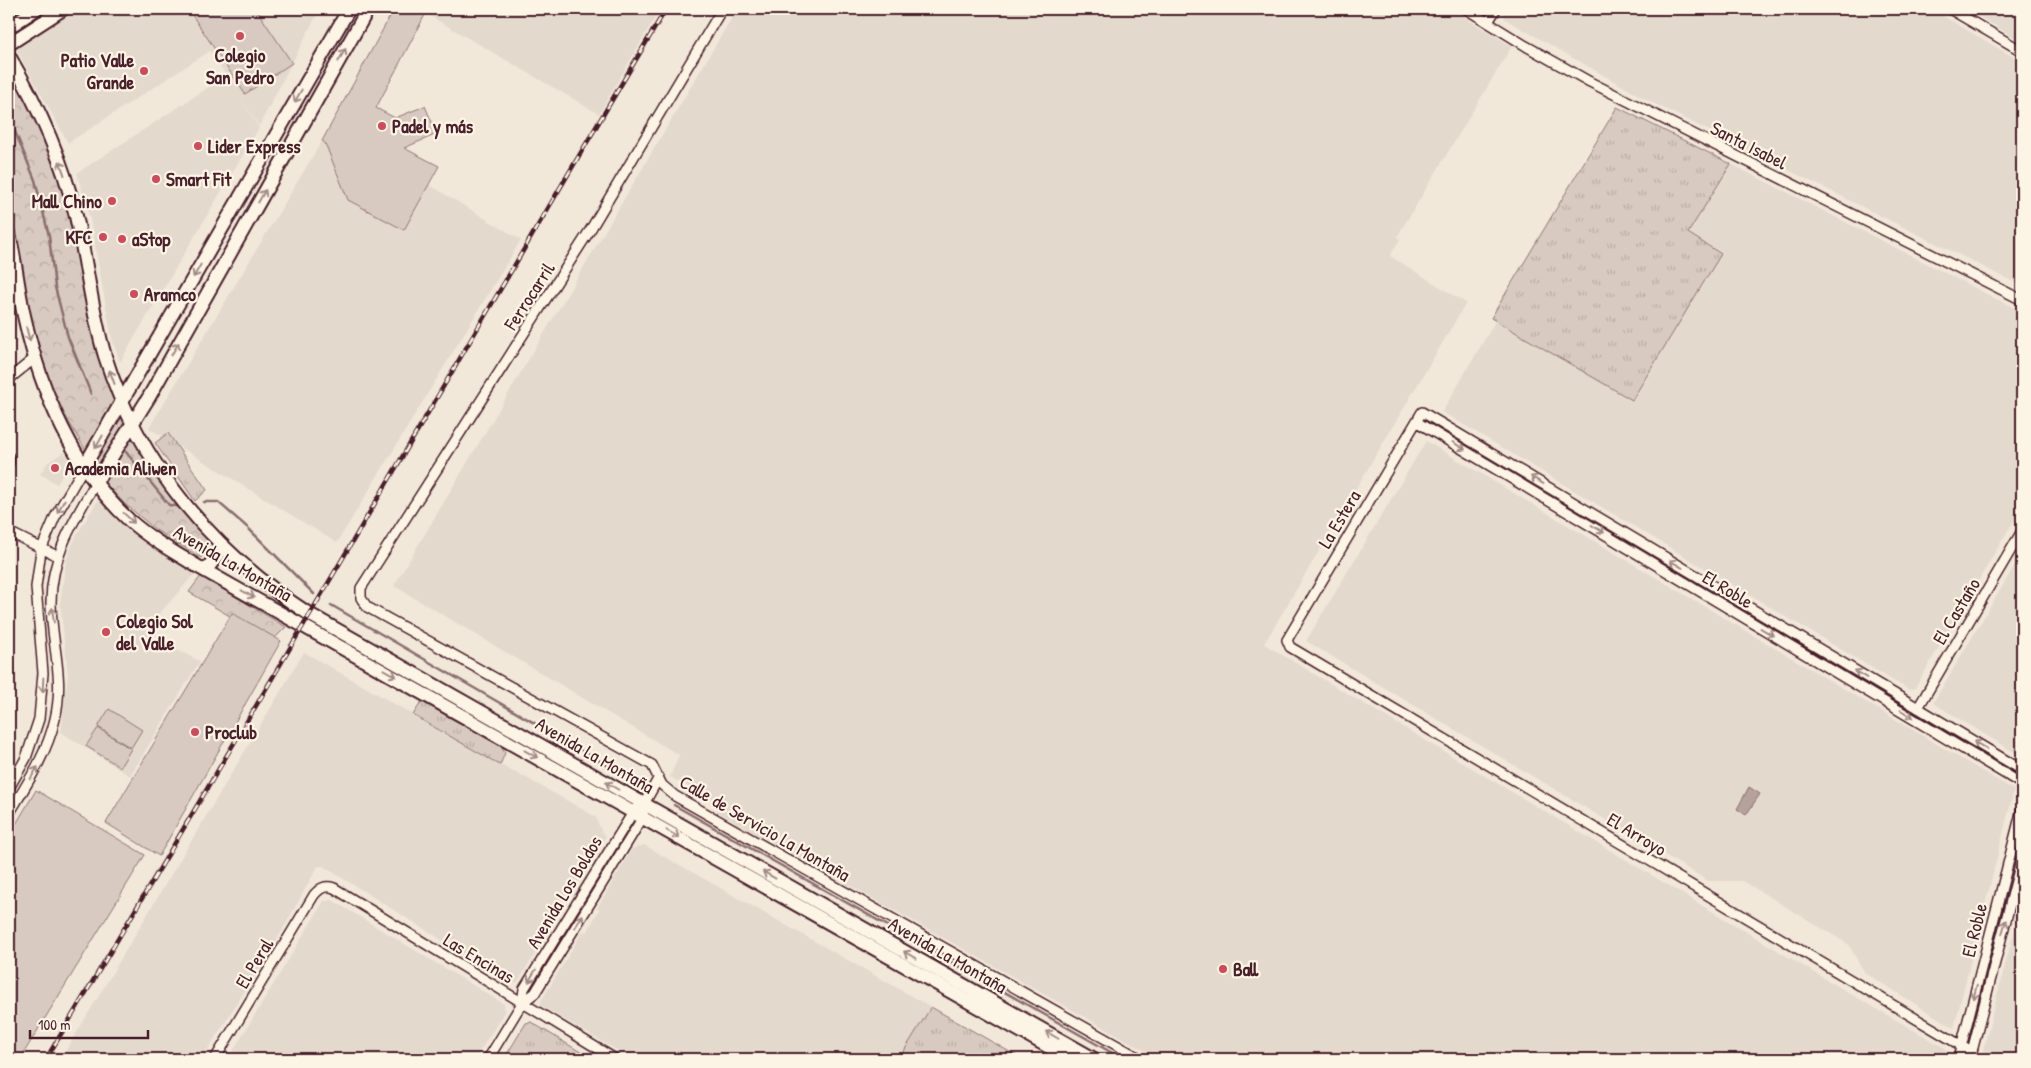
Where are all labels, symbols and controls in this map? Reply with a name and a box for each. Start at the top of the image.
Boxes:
marker: Colegio San Pedro [234,30,246,42]
place label: Colegio San Pedro [206,42,274,90]
place label: Patio Valle Grande [61,47,134,95]
one-way arrow [338,48,348,63]
marker: Patio Valle Grande [138,65,150,77]
one-way arrow [293,89,303,104]
place label: Padel y más [392,113,474,140]
street label: Santa Isabel [1706,115,1793,176]
marker: Padel y más [376,120,388,132]
place label: Lider Express [208,133,301,160]
marker: Lider Express [192,140,204,152]
one-way arrow [57,161,66,176]
place label: Smart Fit [166,166,233,192]
marker: Smart Fit [150,173,162,185]
place label: Mall Chino [32,188,102,214]
one-way arrow [258,190,268,204]
marker: Mall Chino [106,195,118,207]
place label: KFC [66,224,93,250]
place label: aStop [132,226,171,253]
marker: KFC [97,231,109,243]
marker: aStop [116,233,128,245]
street label: Ferrocarril [497,256,561,336]
one-way arrow [192,263,202,278]
place label: Aramco [144,281,196,307]
marker: Aramco [128,288,140,300]
one-way arrow [24,325,33,341]
one-way arrow [171,343,181,357]
one-way arrow [107,370,117,385]
one-way arrow [93,435,103,449]
one-way arrow [1451,442,1465,452]
place label: Academia Aliwen [65,455,177,481]
marker: Academia Aliwen [49,462,61,474]
one-way arrow [1530,475,1544,485]
street label: La Estera [1312,485,1367,553]
one-way arrow [56,499,66,513]
one-way arrow [122,512,135,524]
street label: Avenida La Montaña [169,518,298,608]
one-way arrow [1591,525,1605,535]
one-way arrow [1670,558,1684,568]
street label: El Roble [1698,564,1758,614]
street label: El Castaño [1926,573,1986,649]
one-way arrow [241,589,256,599]
one-way arrow [48,608,58,624]
place label: Colegio Sol del Valle [116,608,194,656]
marker: Colegio Sol del Valle [100,626,112,638]
one-way arrow [1760,627,1774,637]
one-way arrow [382,669,397,679]
one-way arrow [1854,669,1868,679]
one-way arrow [38,677,47,693]
street label: Avenida La Montaña [531,710,660,800]
one-way arrow [1900,710,1914,720]
place label: Proclub [205,719,257,745]
marker: Proclub [189,726,201,738]
one-way arrow [1974,739,1988,749]
one-way arrow [524,749,539,759]
one-way arrow [29,766,39,780]
street label: Calle de Servicio La Montaña [675,769,856,888]
one-way arrow [605,781,620,791]
street label: El Arroyo [1602,806,1672,862]
one-way arrow [665,829,680,839]
street label: Avenida Los Boldos [520,831,608,953]
one-way arrow [762,870,777,879]
street label: El Roble [1955,900,1993,960]
street label: Avenida La Montaña [884,910,1013,1000]
one-way arrow [575,914,585,928]
one-way arrow [2000,920,2009,936]
street label: Las Encinas [439,927,519,989]
street label: El Peral [229,932,280,993]
one-way arrow [904,949,918,959]
place label: Ball [1233,956,1259,982]
marker: Ball [1217,963,1229,975]
one-way arrow [527,968,537,982]
one-way arrow [1970,984,1980,1000]
scale bar [30,1008,148,1040]
text: 100 m [38,1014,71,1035]
one-way arrow [1044,1030,1059,1040]

